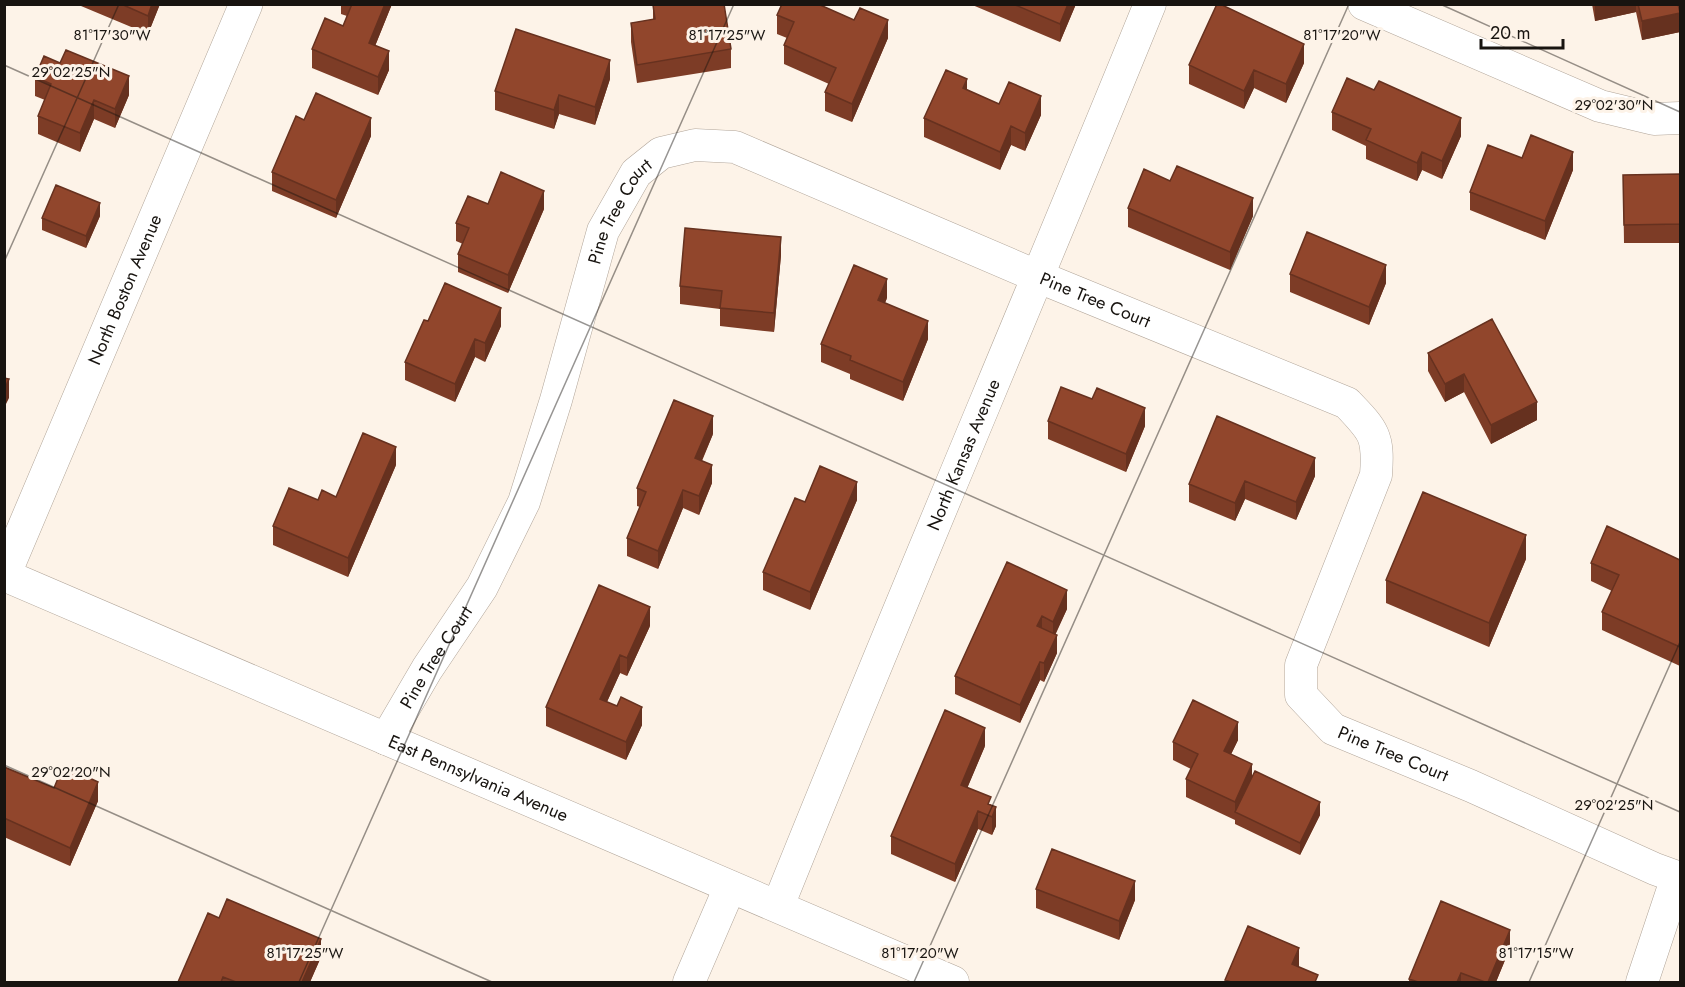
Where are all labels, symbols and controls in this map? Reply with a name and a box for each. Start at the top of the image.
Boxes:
scale bar [1481,12,1564,50]
text: 20 m [1490,20,1530,46]
text: 81°17'30"W [73,24,151,46]
text: 81°17'25"W [689,24,766,46]
text: 81°17'20"W [1303,24,1381,46]
text: 29°02'25"N [32,61,110,83]
text: 29°02'30"N [1575,94,1653,116]
street label: Pine Tree Court [581,152,658,267]
street label: North Boston Avenue [82,210,168,369]
street label: Pine Tree Court [1036,266,1155,335]
street label: North Kansas Avenue [920,375,1007,535]
street label: Pine Tree Court [394,600,479,713]
street label: Pine Tree Court [1334,719,1453,789]
street label: East Pennsylvania Avenue [384,728,572,828]
text: 29°02'20"N [31,761,111,783]
text: 29°02'25"N [1575,794,1653,816]
text: 81°17'25"W [267,942,344,964]
text: 81°17'20"W [881,942,959,964]
text: 81°17'15"W [1498,942,1574,964]

